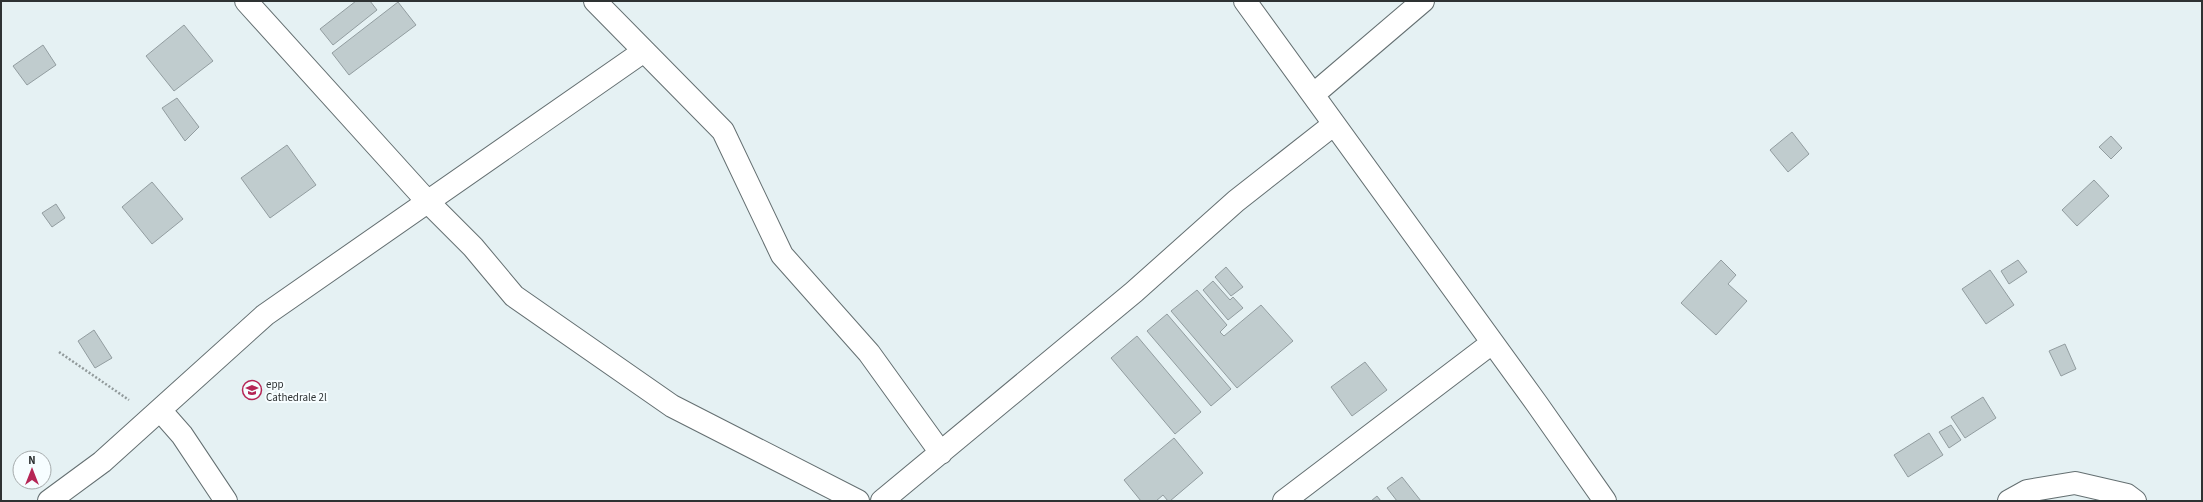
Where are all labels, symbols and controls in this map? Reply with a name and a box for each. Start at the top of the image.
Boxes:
place label: epp Cathedrale 2l [266,377,327,405]
school or university icon: epp Cathedrale 2l [241,379,263,401]
north arrow [12,450,52,490]
text: N [28,453,36,468]

